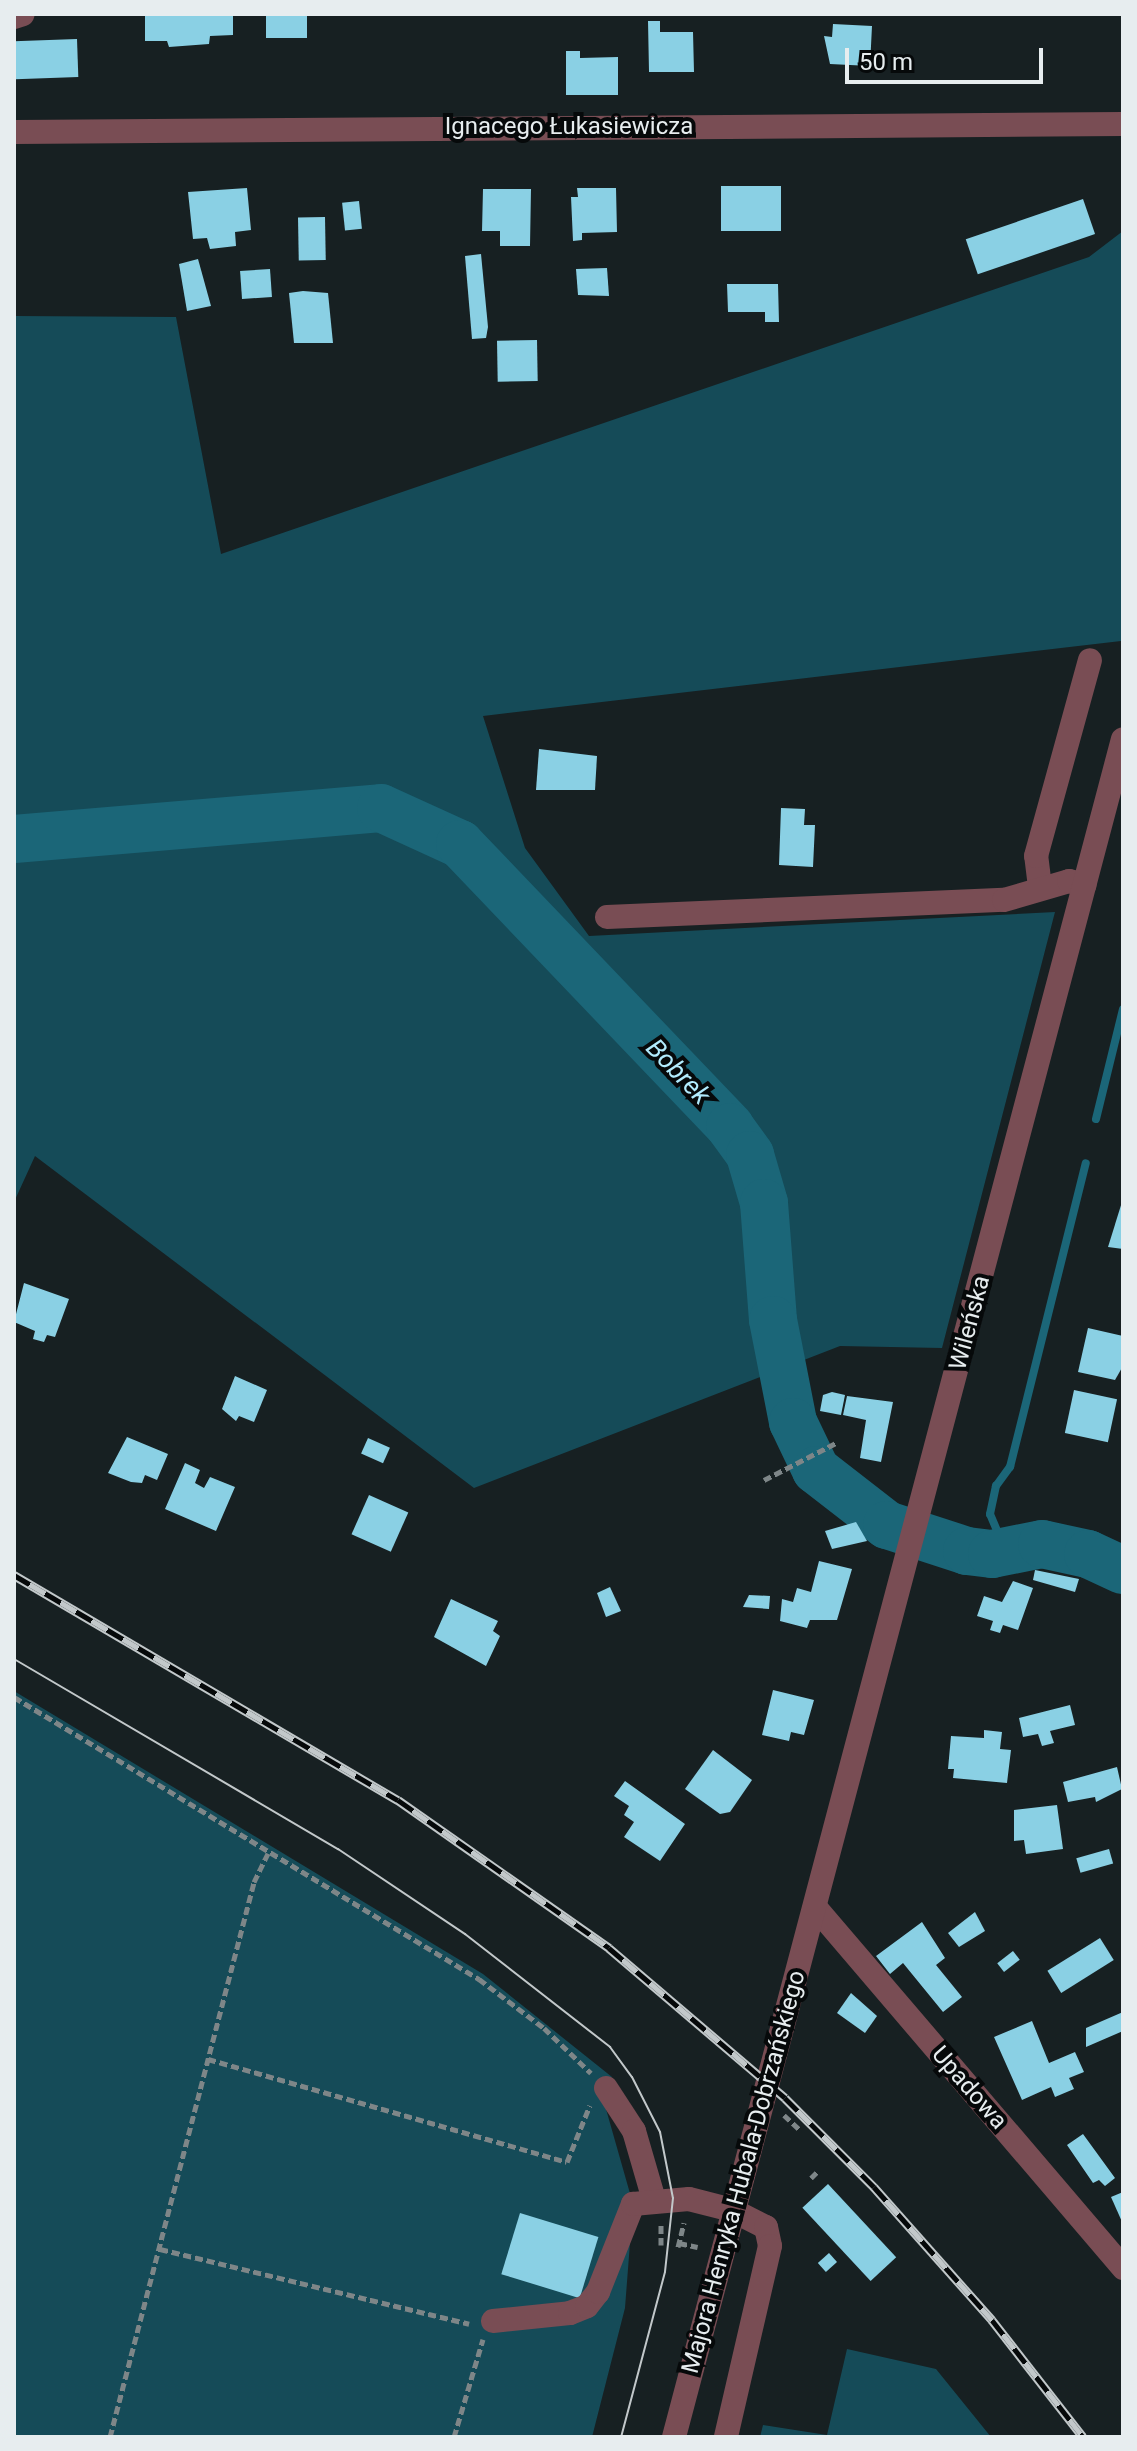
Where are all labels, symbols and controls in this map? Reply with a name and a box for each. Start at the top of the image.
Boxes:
scale bar [849,32,1047,82]
text: 50 m [859,48,913,76]
street label: Ignacego Łukasiewicza [445,113,693,141]
water label: Bobrek [639,1033,717,1111]
street label: Wileńska [944,1273,996,1373]
street label: Majora Henryka Hubala-Dobrzańskiego [676,1967,812,2377]
street label: Upadowa [925,2041,1013,2135]

